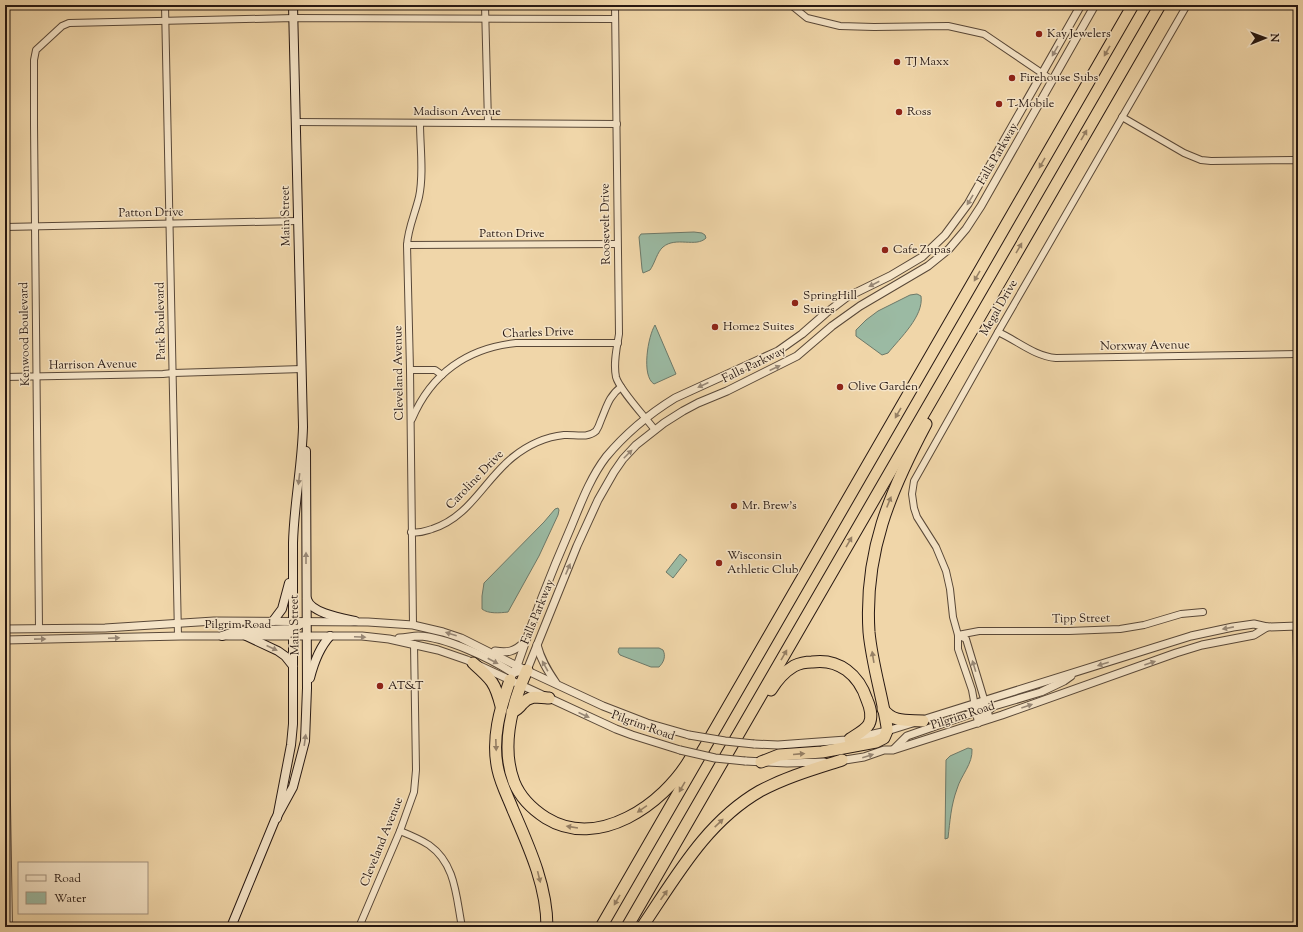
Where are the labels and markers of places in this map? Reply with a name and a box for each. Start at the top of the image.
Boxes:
place label: Kay Jewelers [1047,25,1111,43]
marker: Kay Jewelers [1034,29,1044,39]
place label: TJ Maxx [905,53,950,71]
marker: TJ Maxx [892,57,902,67]
place label: Firehouse Subs [1020,69,1099,87]
marker: Firehouse Subs [1007,73,1017,83]
place label: T-Mobile [1007,95,1055,113]
marker: T-Mobile [994,99,1004,109]
place label: Ross [907,103,932,121]
marker: Ross [894,107,904,117]
place label: Cafe Zupas [893,241,951,259]
marker: Cafe Zupas [880,245,890,255]
place label: SpringHill Suites [803,287,858,319]
marker: SpringHill Suites [790,298,800,308]
place label: Home2 Suites [723,318,795,336]
marker: Home2 Suites [710,322,720,332]
place label: Olive Garden [848,378,918,396]
marker: Olive Garden [835,382,845,392]
place label: Mr. Brew's [742,497,797,515]
marker: Mr. Brew's [729,501,739,511]
place label: Wisconsin Athletic Club [727,547,799,579]
marker: Wisconsin Athletic Club [714,558,724,568]
place label: AT&T [388,677,424,695]
marker: AT&T [375,681,385,691]

